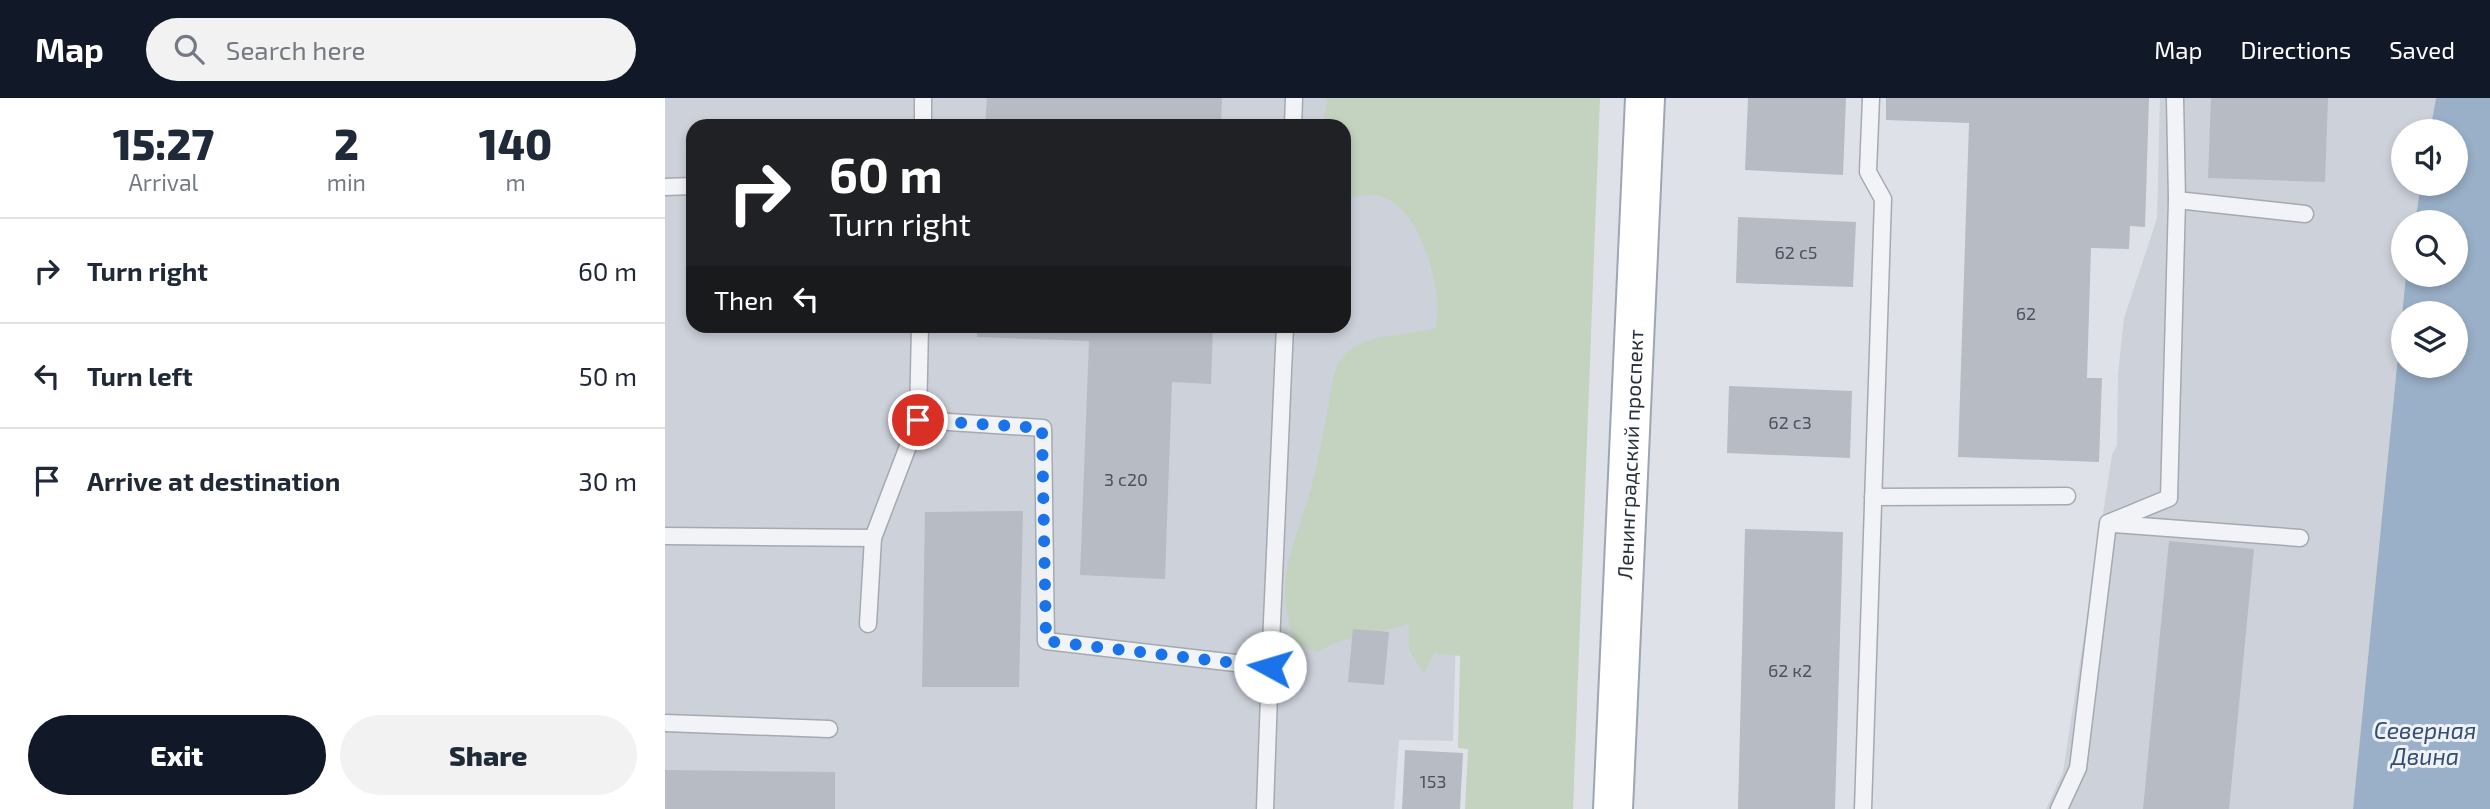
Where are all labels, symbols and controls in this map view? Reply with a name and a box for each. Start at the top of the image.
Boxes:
search box [146,18,636,81]
text: Map [35,29,104,69]
icon: search [170,30,208,68]
text: Search here [226,34,365,65]
text: Map [2154,35,2202,64]
text: Directions [2240,35,2351,64]
text: Saved [2389,35,2455,64]
text: 15:27 [113,118,214,168]
text: 2 [334,118,359,168]
text: 140 [479,118,552,168]
map controls [2391,119,2468,378]
button: sound [2391,119,2468,196]
text: 60 m [829,144,943,203]
icon: right [714,147,805,238]
text: Arrival [128,168,198,196]
text: min [327,168,366,196]
text: m [505,168,526,196]
text: Turn right [829,204,971,242]
button: search [2391,210,2468,287]
house number: 62 с5 [1775,241,1817,263]
icon: right [28,252,66,290]
text: Turn right [87,255,208,286]
text: 60 m [578,255,637,286]
icon: left [787,280,825,318]
text: Then [714,284,773,315]
button: layers [2391,301,2468,378]
house number: 62 [2016,302,2036,324]
street label: Ленинградский проспект [1611,329,1647,580]
icon: left [28,357,66,395]
text: Turn left [87,360,193,391]
text: 50 m [579,360,637,391]
pin [888,390,948,450]
icon: arrive [899,401,937,439]
house number: 62 с3 [1768,411,1812,433]
icon: arrive [28,462,66,500]
text: Arrive at destination [87,465,340,496]
text: 30 m [578,465,637,496]
house number: 3 с20 [1104,468,1148,490]
position arrow [1233,630,1307,704]
house number: 62 к2 [1768,659,1812,681]
button: Exit [28,715,326,795]
button: Share [340,715,637,795]
water label: Северная Двина [2374,716,2476,770]
house number: 153 [1420,770,1446,792]

